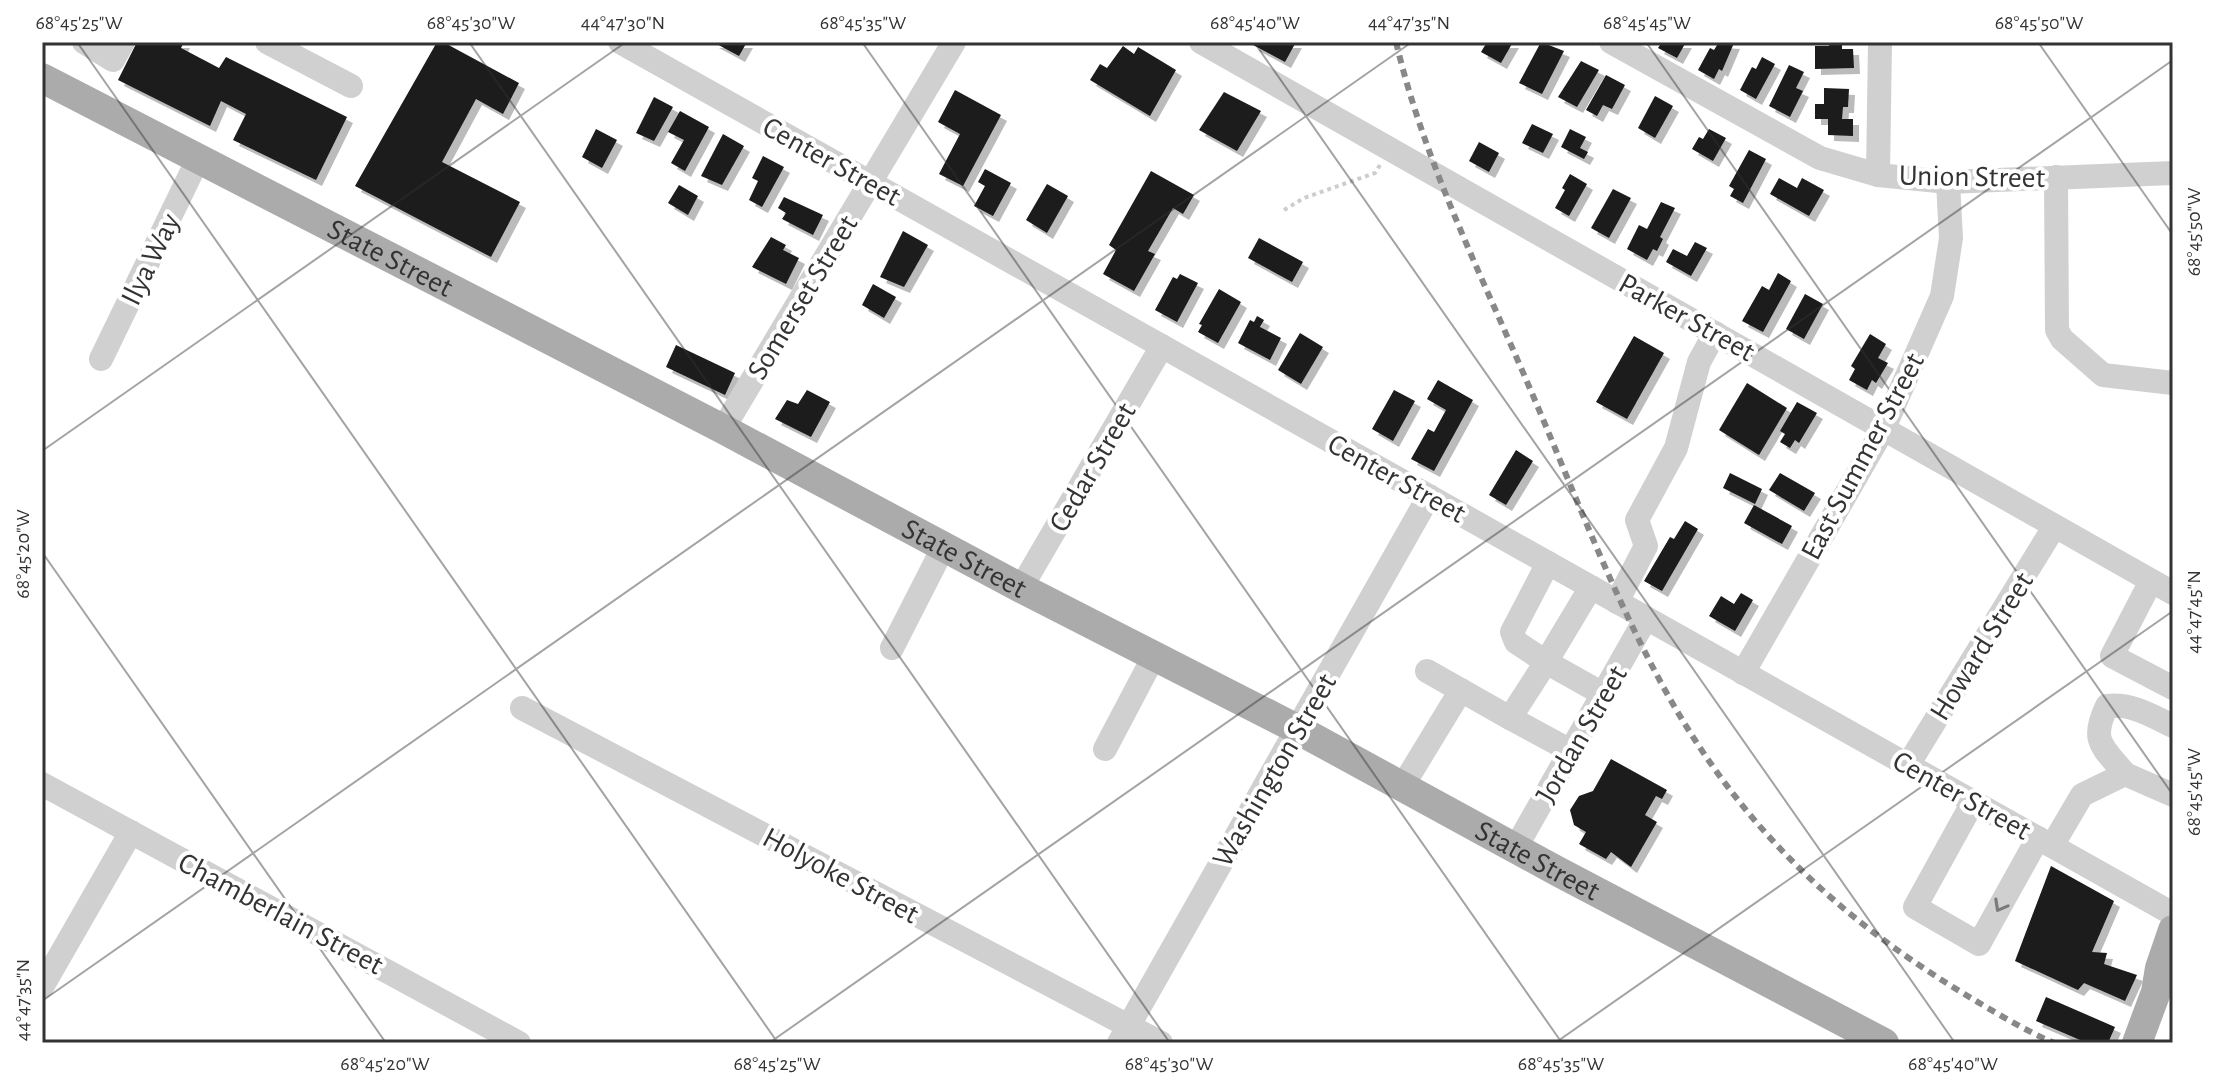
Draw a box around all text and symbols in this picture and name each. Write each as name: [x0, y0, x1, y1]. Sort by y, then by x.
text: 68°45'25"W: [35, 13, 123, 33]
text: 68°45'30"W: [427, 13, 515, 33]
text: 44°47'30"N: [581, 13, 665, 33]
text: 68°45'35"W: [820, 13, 906, 33]
text: 68°45'40"W: [1210, 13, 1300, 33]
text: 44°47'35"N: [1368, 13, 1450, 33]
text: 68°45'45"W: [1603, 13, 1691, 33]
text: 68°45'50"W: [1995, 13, 2083, 33]
street label: Center Street: [758, 112, 906, 212]
street label: Union Street: [1899, 161, 2046, 193]
text: 68°45'50"W: [2184, 188, 2204, 276]
street label: Ilya Way: [116, 209, 186, 310]
street label: Somerset Street: [742, 210, 864, 385]
street label: State Street: [323, 214, 458, 303]
street label: Parker Street: [1613, 268, 1760, 368]
street label: East Summer Street: [1796, 348, 1930, 565]
street label: Cedar Street: [1044, 398, 1142, 537]
street label: Center Street: [1323, 429, 1471, 529]
text: 68°45'20"W: [13, 509, 33, 599]
street label: State Street: [897, 513, 1032, 604]
street label: Howard Street: [1925, 567, 2039, 726]
text: 44°47'45"N: [2184, 570, 2204, 654]
street label: Jordan Street: [1531, 660, 1633, 808]
street label: Washington Street: [1207, 668, 1342, 872]
street label: Center Street: [1888, 746, 2036, 846]
text: 68°45'45"W: [2184, 748, 2204, 836]
street label: State Street: [1470, 815, 1605, 907]
street label: Holyoke Street: [758, 822, 924, 930]
street label: Chamberlain Street: [173, 847, 388, 981]
one-way arrow: [1994, 897, 2010, 912]
text: 44°47'35"N: [13, 959, 33, 1041]
text: 68°45'20"W: [340, 1054, 430, 1074]
text: 68°45'25"W: [733, 1054, 821, 1074]
text: 68°45'30"W: [1125, 1054, 1213, 1074]
text: 68°45'35"W: [1518, 1054, 1604, 1074]
text: 68°45'40"W: [1908, 1054, 1998, 1074]

